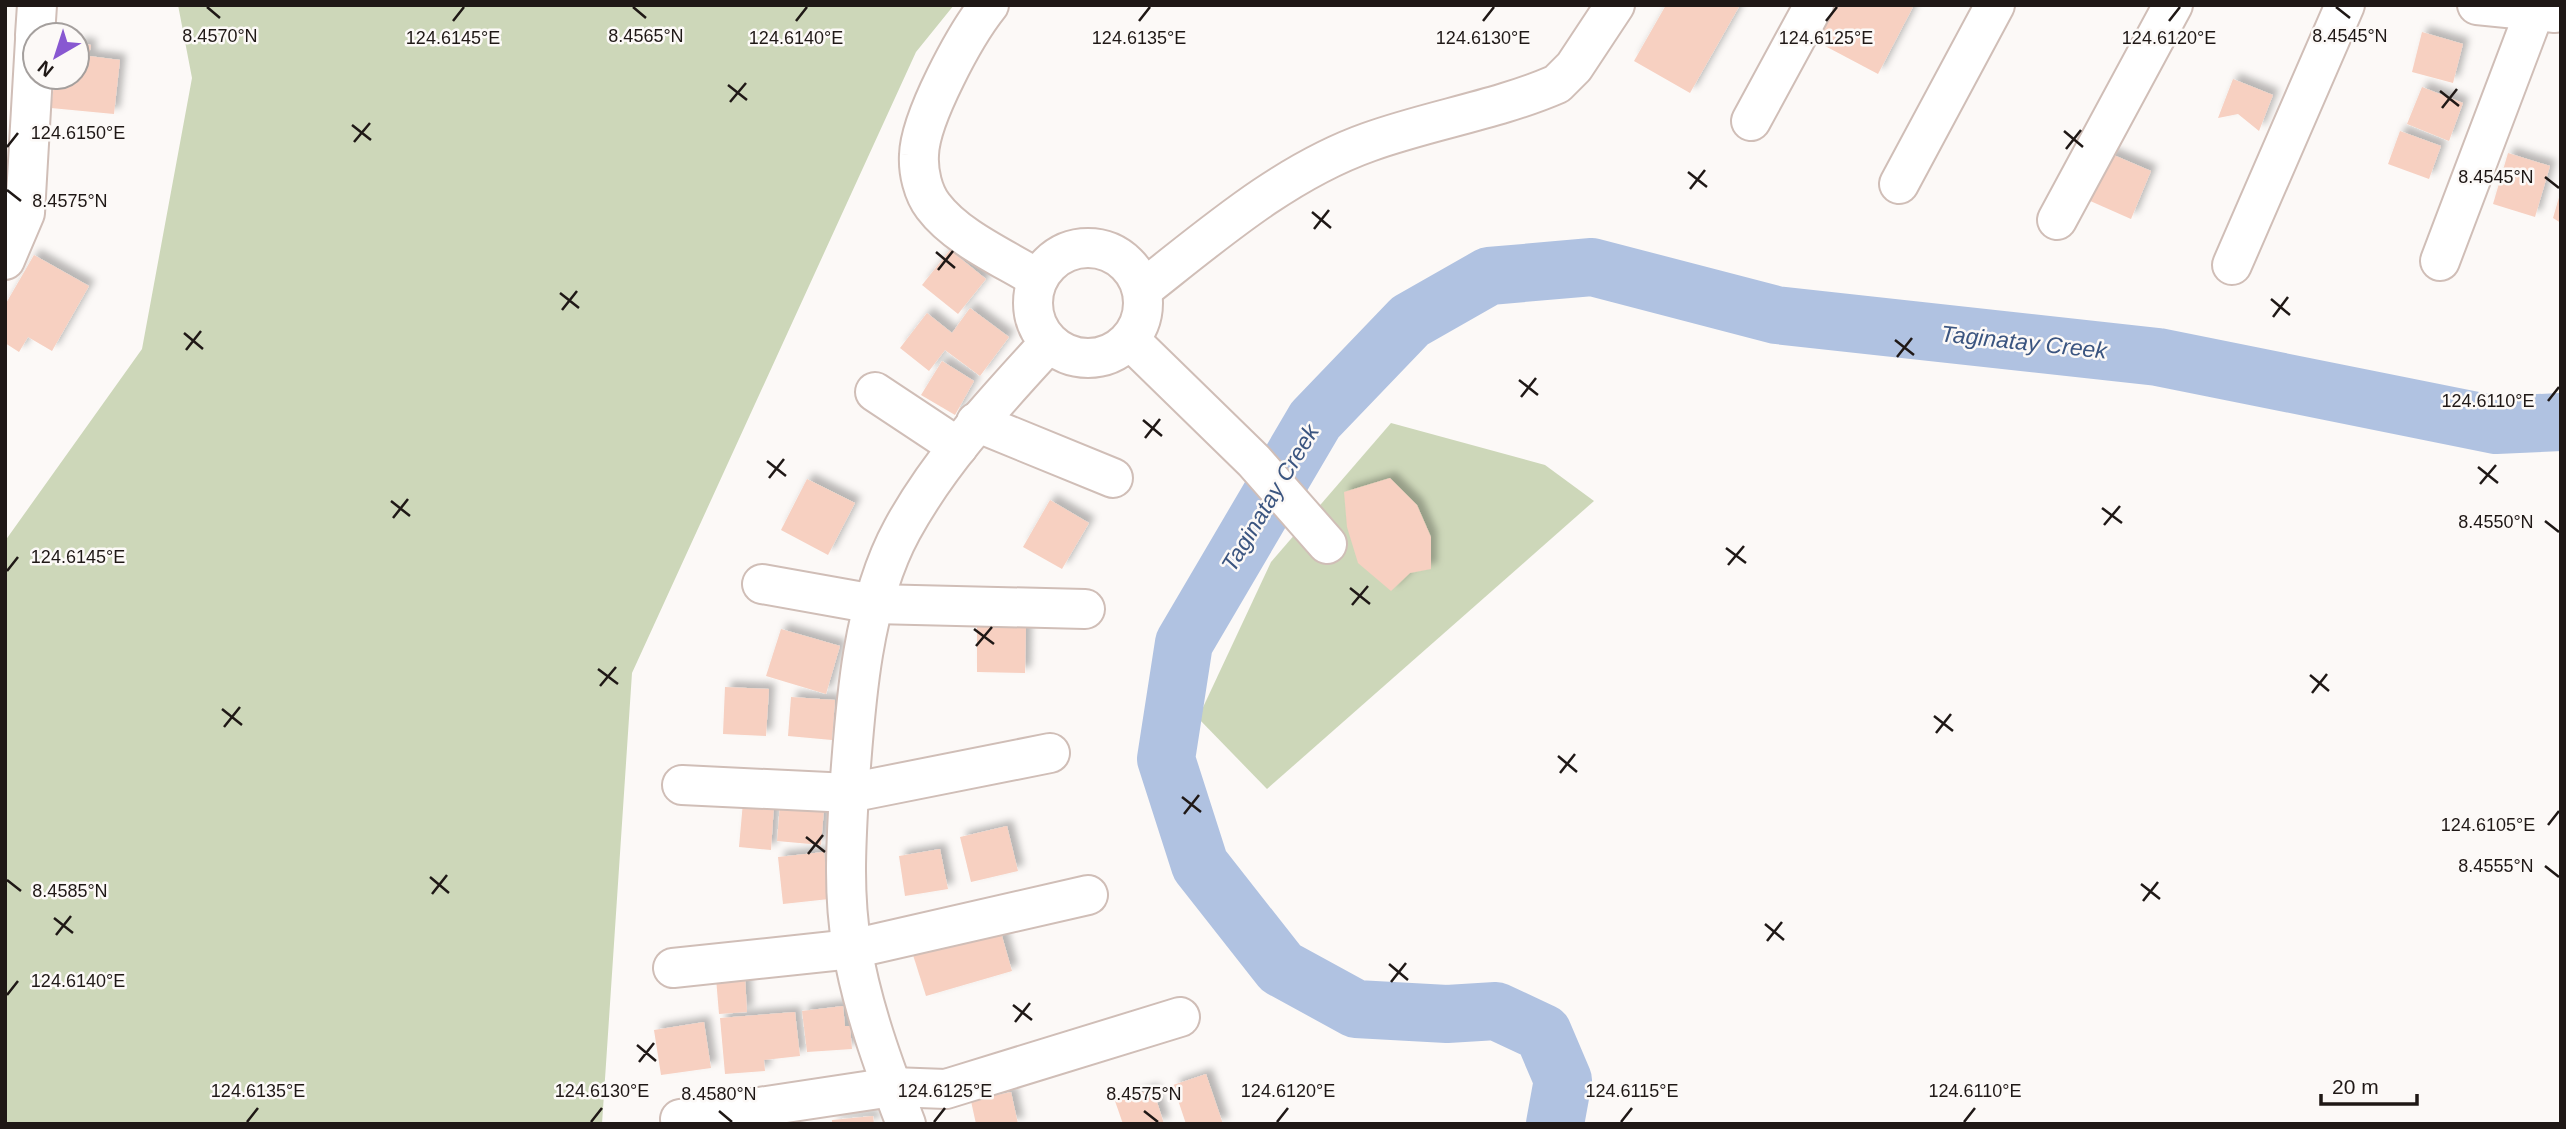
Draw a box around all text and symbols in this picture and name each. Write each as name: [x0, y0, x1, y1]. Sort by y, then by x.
north arrow: [21, 21, 91, 91]
text: 8.4570°N: [182, 26, 258, 46]
text: 8.4565°N: [608, 26, 684, 46]
text: 8.4545°N: [2312, 26, 2388, 46]
text: 124.6145°E: [406, 28, 500, 48]
text: 124.6140°E: [749, 28, 843, 48]
text: 124.6135°E: [1092, 28, 1186, 48]
text: 124.6130°E: [1436, 28, 1530, 48]
text: 124.6125°E: [1779, 28, 1873, 48]
text: 124.6120°E: [2122, 28, 2216, 48]
text: N: [34, 56, 58, 81]
text: 124.6150°E: [31, 123, 125, 143]
text: 8.4545°N: [2458, 167, 2534, 187]
text: 8.4575°N: [32, 191, 108, 211]
water label: Taginatay Creek: [1940, 320, 2110, 364]
text: 124.6110°E: [2442, 391, 2534, 411]
water label: Taginatay Creek: [1216, 419, 1325, 576]
text: 8.4550°N: [2458, 512, 2534, 532]
text: 124.6145°E: [31, 547, 125, 567]
text: 124.6105°E: [2441, 815, 2535, 835]
text: 8.4555°N: [2458, 856, 2534, 876]
text: 8.4585°N: [32, 881, 108, 901]
text: 124.6140°E: [31, 971, 125, 991]
scale bar: [2321, 1062, 2417, 1106]
text: 20 m: [2332, 1075, 2379, 1098]
text: 124.6135°E: [211, 1081, 305, 1101]
text: 124.6130°E: [555, 1081, 649, 1101]
text: 124.6125°E: [898, 1081, 992, 1101]
text: 124.6120°E: [1241, 1081, 1335, 1101]
text: 124.6115°E: [1586, 1081, 1678, 1101]
text: 124.6110°E: [1929, 1081, 2021, 1101]
text: 8.4580°N: [681, 1084, 757, 1104]
text: 8.4575°N: [1106, 1084, 1182, 1104]

